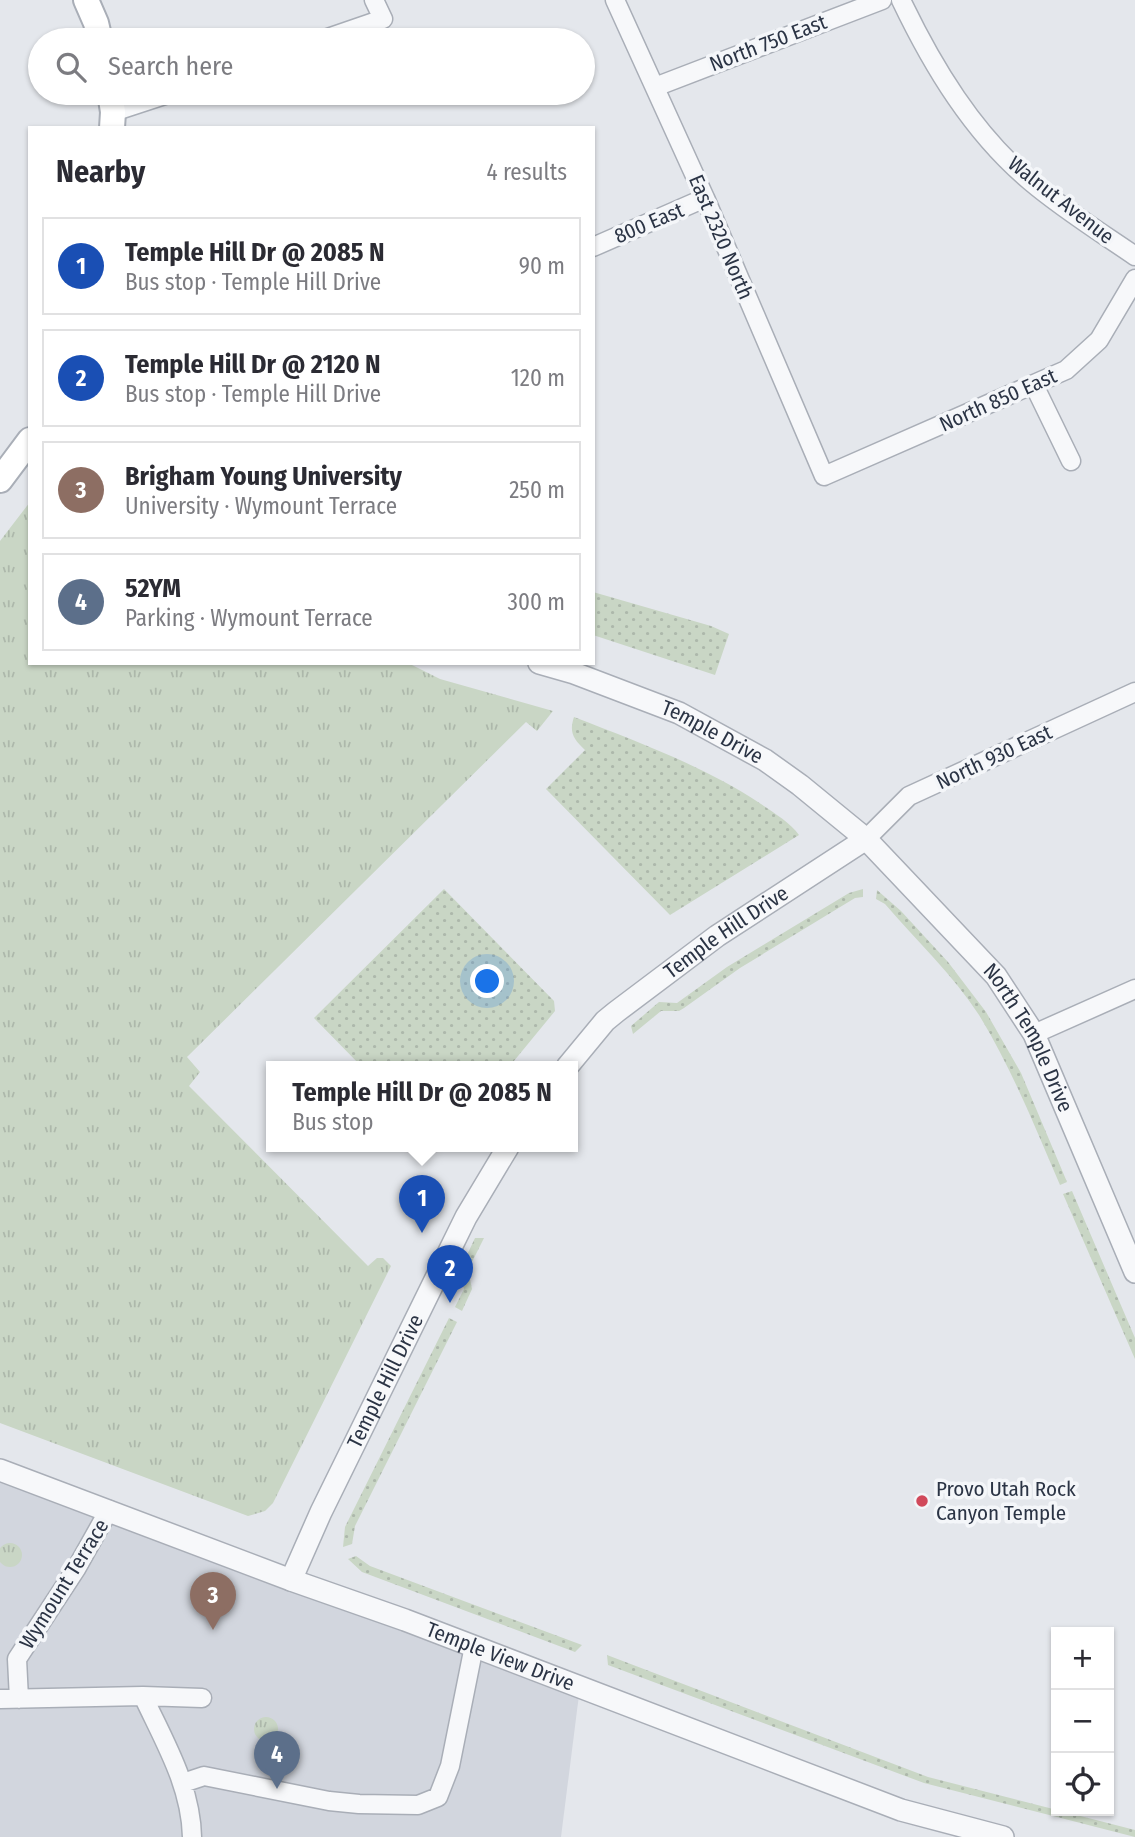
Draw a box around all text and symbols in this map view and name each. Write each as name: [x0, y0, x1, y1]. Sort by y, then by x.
street label: North 750 East: [706, 9, 830, 77]
search box: [28, 28, 595, 105]
icon: search: [52, 48, 90, 86]
text: Search here: [108, 51, 233, 82]
street label: Walnut Avenue: [1003, 150, 1119, 250]
text: Nearby: [56, 154, 145, 190]
text: 4 results: [486, 158, 567, 186]
street label: East 2320 North: [683, 171, 759, 303]
street label: 800 East: [610, 197, 688, 249]
text: Temple Hill Dr @ 2085 N: [125, 237, 385, 268]
text: 1: [76, 252, 86, 280]
text: 90 m: [519, 252, 565, 280]
text: Bus stop · Temple Hill Drive: [125, 268, 381, 296]
text: Temple Hill Dr @ 2120 N: [125, 349, 381, 380]
street label: North 850 East: [935, 363, 1061, 437]
text: 2: [76, 364, 86, 392]
text: 120 m: [511, 364, 565, 392]
text: Bus stop · Temple Hill Drive: [125, 380, 381, 408]
text: Brigham Young University: [125, 461, 402, 492]
text: 3: [76, 476, 86, 504]
text: 250 m: [509, 476, 565, 504]
text: University · Wymount Terrace: [125, 492, 397, 520]
text: 52YM: [125, 573, 181, 604]
text: 4: [75, 588, 87, 616]
text: 300 m: [508, 588, 565, 616]
text: Parking · Wymount Terrace: [125, 604, 373, 632]
street label: Temple Drive: [658, 695, 768, 769]
street label: North 930 East: [932, 719, 1056, 795]
street label: Temple Hill Drive: [659, 880, 793, 984]
street label: North Temple Drive: [978, 958, 1079, 1116]
your location: [470, 964, 504, 998]
popup: [266, 1061, 578, 1152]
text: Temple Hill Dr @ 2085 N: [292, 1077, 552, 1108]
text: Bus stop: [292, 1108, 373, 1136]
pin: 1: [399, 1175, 445, 1233]
pin: 2: [427, 1245, 473, 1303]
street label: Temple Hill Drive: [341, 1310, 429, 1452]
place label: Provo Utah Rock Canyon Temple: [936, 1476, 1076, 1526]
marker: Provo Utah Rock Canyon Temple: [914, 1493, 930, 1509]
street label: Wymount Terrace: [14, 1514, 114, 1654]
pin: 3: [190, 1572, 236, 1630]
street label: Temple View Drive: [423, 1616, 578, 1697]
map controls: [1051, 1627, 1114, 1816]
button: +: [1051, 1627, 1114, 1690]
button: −: [1051, 1690, 1114, 1753]
pin: 4: [254, 1731, 300, 1789]
button: locate: [1051, 1753, 1114, 1816]

